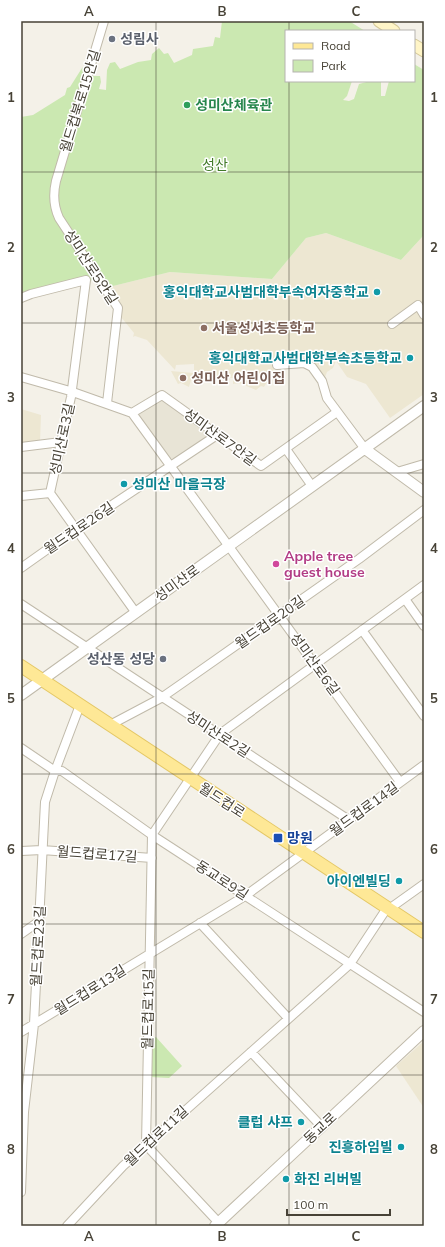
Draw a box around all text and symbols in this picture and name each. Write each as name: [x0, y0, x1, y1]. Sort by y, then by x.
text: A: [84, 3, 94, 19]
text: B: [218, 3, 227, 19]
text: C: [352, 3, 361, 19]
place label: 성림사: [120, 30, 159, 48]
legend: [285, 30, 415, 82]
marker: 성림사: [107, 34, 117, 44]
text: Road: [321, 38, 350, 53]
street label: 월드컵북로15안길: [56, 47, 104, 155]
text: Park: [321, 58, 347, 73]
text: 1: [7, 89, 15, 105]
text: 1: [430, 89, 438, 105]
place label: 성미산체육관: [195, 96, 272, 114]
marker: 성미산체육관: [182, 100, 192, 110]
park label: 성산: [202, 156, 228, 174]
street label: 성미산로5안길: [60, 226, 122, 308]
text: 2: [7, 239, 15, 255]
text: 2: [430, 239, 438, 255]
place label: 홍익대학교사범대학부속여자중학교: [163, 283, 369, 301]
marker: 홍익대학교사범대학부속여자중학교: [372, 287, 382, 297]
place label: 서울성서초등학교: [212, 319, 315, 337]
marker: 서울성서초등학교: [199, 323, 209, 333]
place label: 홍익대학교사범대학부속초등학교: [209, 349, 402, 367]
marker: 홍익대학교사범대학부속초등학교: [405, 353, 415, 363]
place label: 성미산 어린이집: [191, 369, 285, 387]
marker: 성미산 어린이집: [178, 373, 188, 383]
text: 3: [7, 389, 15, 405]
text: 3: [430, 389, 438, 405]
street label: 성미산로3길: [46, 402, 78, 476]
street label: 성미산로7안길: [180, 405, 260, 469]
place label: 성미산 마을극장: [132, 475, 226, 493]
marker: 성미산 마을극장: [119, 479, 129, 489]
street label: 월드컵로26길: [40, 498, 118, 558]
text: 4: [7, 540, 15, 556]
text: 4: [430, 540, 438, 556]
place label: Apple tree guest house: [284, 547, 365, 581]
marker: Apple tree guest house: [271, 559, 281, 569]
street label: 성미산로: [151, 561, 203, 605]
street label: 월드컵로20길: [232, 591, 308, 653]
street label: 성미산로6길: [286, 629, 344, 699]
place label: 성산동 성당: [87, 650, 155, 668]
marker: 성산동 성당: [158, 654, 168, 664]
text: 5: [7, 690, 15, 706]
text: 5: [430, 690, 438, 706]
street label: 성미산로2길: [183, 707, 253, 761]
street label: 월드컵로: [195, 778, 249, 822]
street label: 월드컵로14길: [326, 778, 402, 840]
place label: 망원: [287, 829, 313, 847]
marker: 망원: [272, 832, 284, 844]
text: 6: [7, 841, 15, 857]
text: 6: [430, 841, 438, 857]
street label: 월드컵로17길: [56, 842, 138, 866]
street label: 동교로9길: [192, 856, 252, 904]
place label: 아이엔빌딩: [327, 872, 391, 890]
marker: 아이엔빌딩: [394, 876, 404, 886]
street label: 월드컵로23길: [27, 905, 49, 987]
street label: 월드컵로13길: [51, 961, 129, 1019]
street label: 월드컵로15길: [138, 968, 158, 1050]
text: 7: [7, 991, 15, 1007]
text: 7: [430, 991, 438, 1007]
street label: 월드컵로11길: [120, 1102, 192, 1170]
street label: 동교로: [300, 1108, 340, 1148]
place label: 클럽 샤프: [238, 1113, 293, 1131]
marker: 클럽 샤프: [296, 1117, 306, 1127]
place label: 진흥하임빌: [329, 1138, 393, 1156]
text: 8: [7, 1141, 15, 1157]
text: 8: [430, 1141, 438, 1157]
marker: 진흥하임빌: [396, 1142, 406, 1152]
place label: 화진 리버빌: [294, 1170, 362, 1188]
marker: 화진 리버빌: [281, 1174, 291, 1184]
scale bar: [287, 1191, 390, 1217]
text: 100 m: [293, 1197, 328, 1212]
text: A: [84, 1228, 94, 1244]
text: B: [218, 1228, 227, 1244]
text: C: [352, 1228, 361, 1244]

